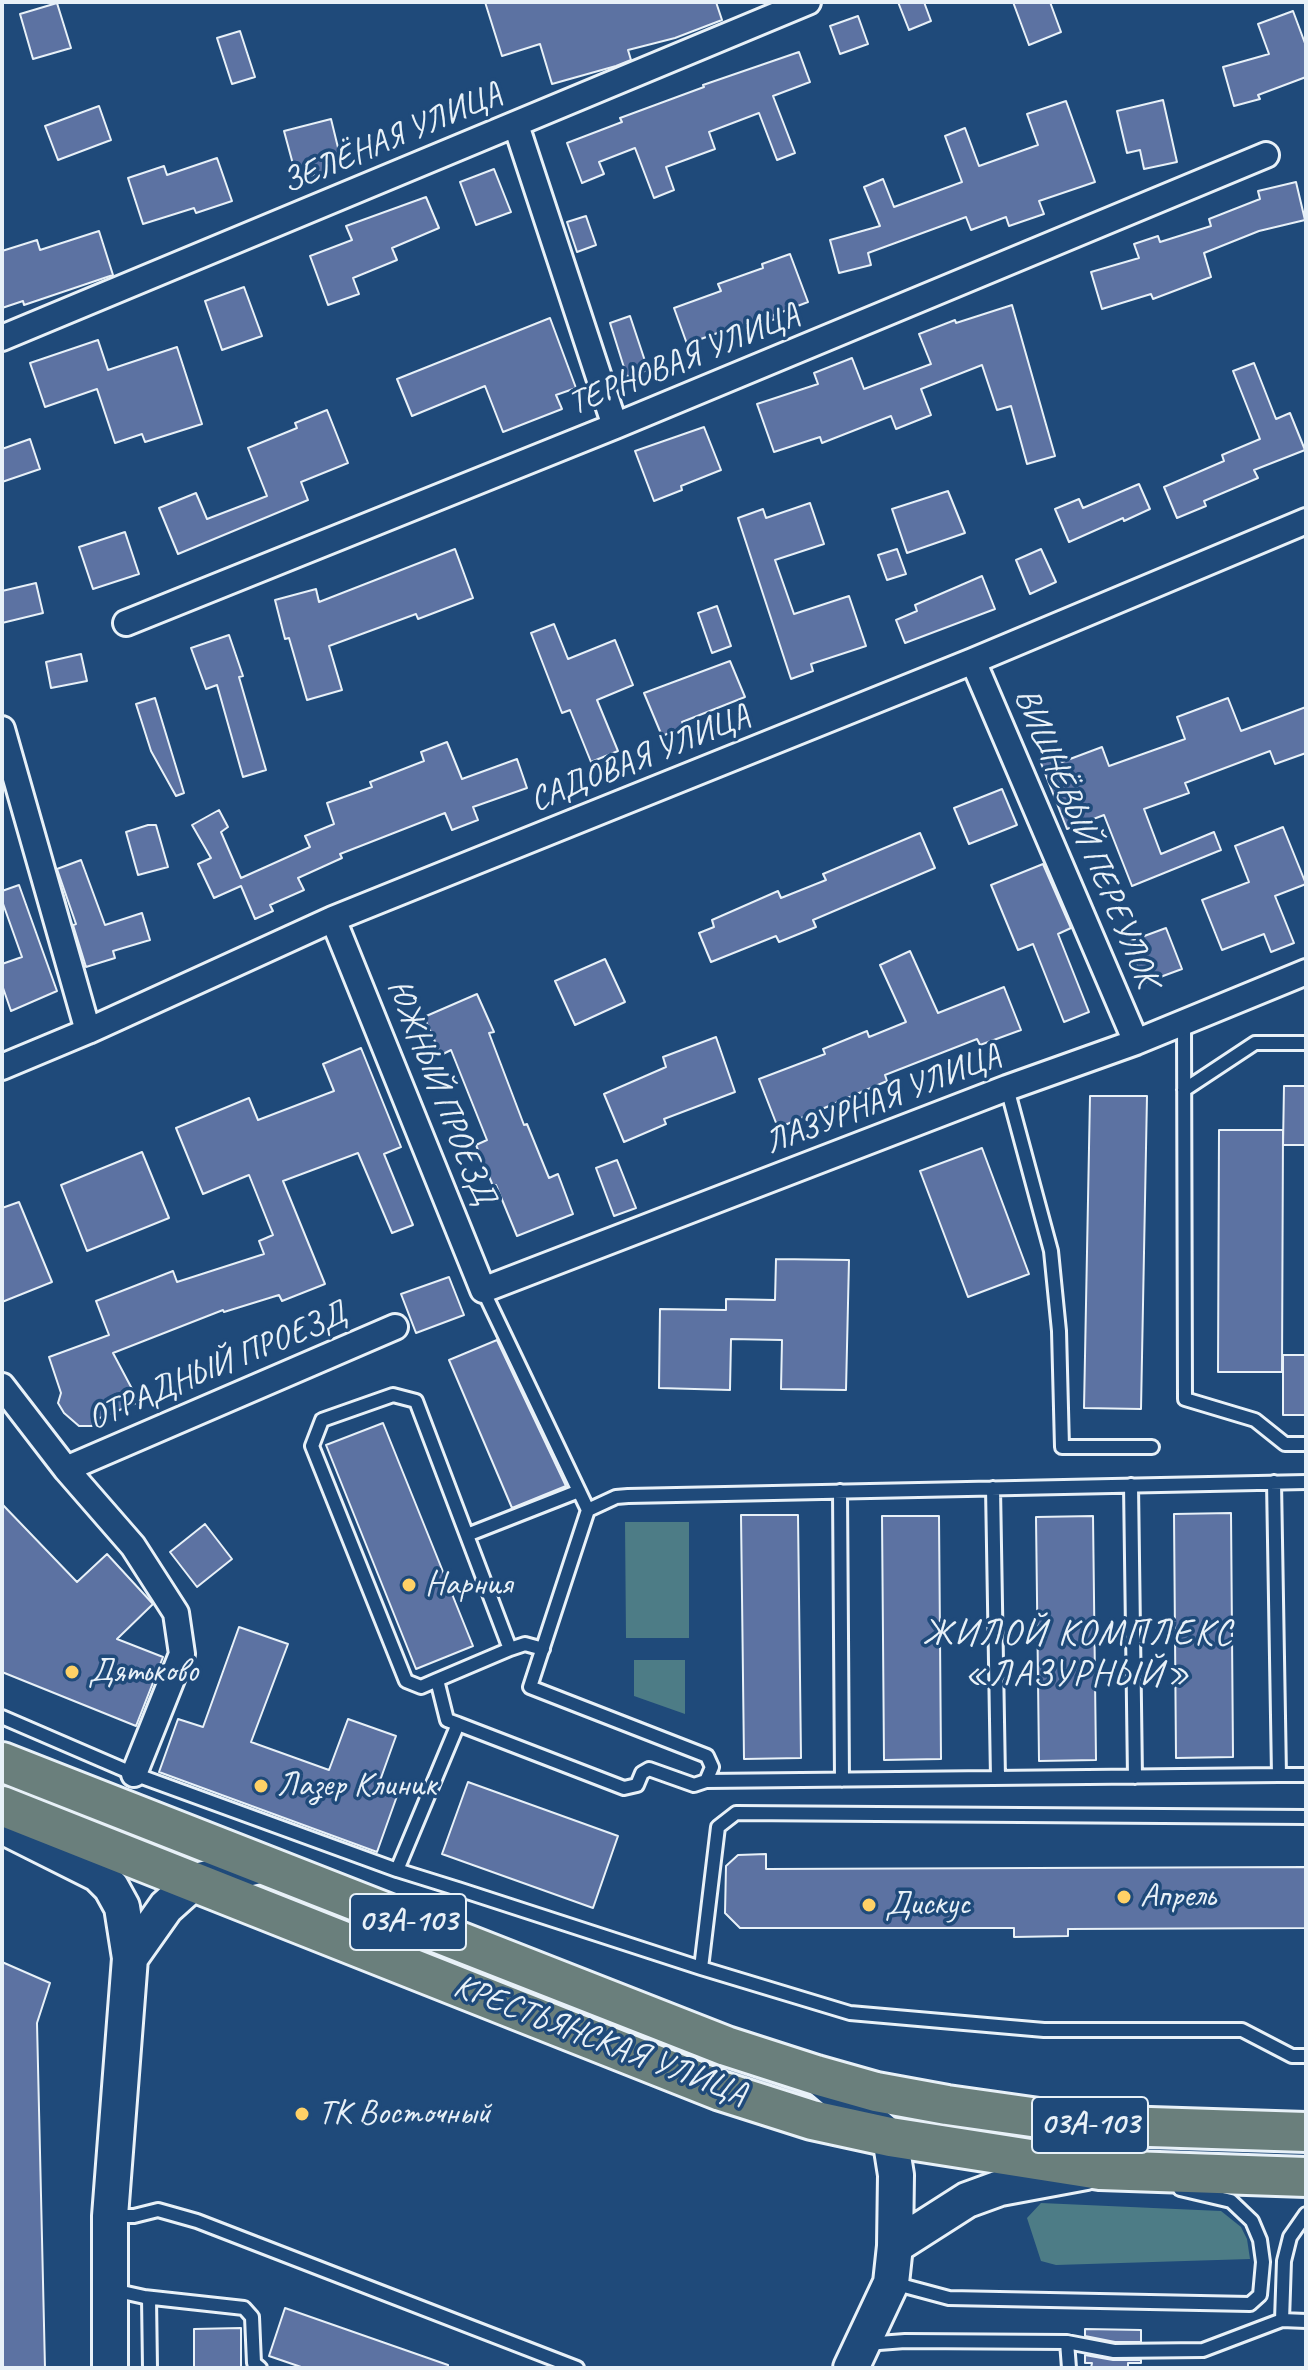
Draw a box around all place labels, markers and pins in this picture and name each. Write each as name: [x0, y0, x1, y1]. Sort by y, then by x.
place label: Нарния: [425, 1565, 512, 1605]
marker: Нарния: [400, 1576, 418, 1594]
place label: Дятьково: [88, 1652, 198, 1692]
marker: Дятьково: [63, 1663, 81, 1681]
place label: Лазер Клиник: [277, 1766, 437, 1806]
marker: Лазер Клиник: [252, 1777, 270, 1795]
place label: Апрель: [1140, 1877, 1216, 1917]
place label: Дискус: [885, 1885, 970, 1925]
marker: Апрель: [1115, 1888, 1133, 1906]
marker: Дискус: [860, 1896, 878, 1914]
place label: ТК Восточный: [318, 2094, 491, 2134]
marker: ТК Восточный: [293, 2105, 311, 2123]

